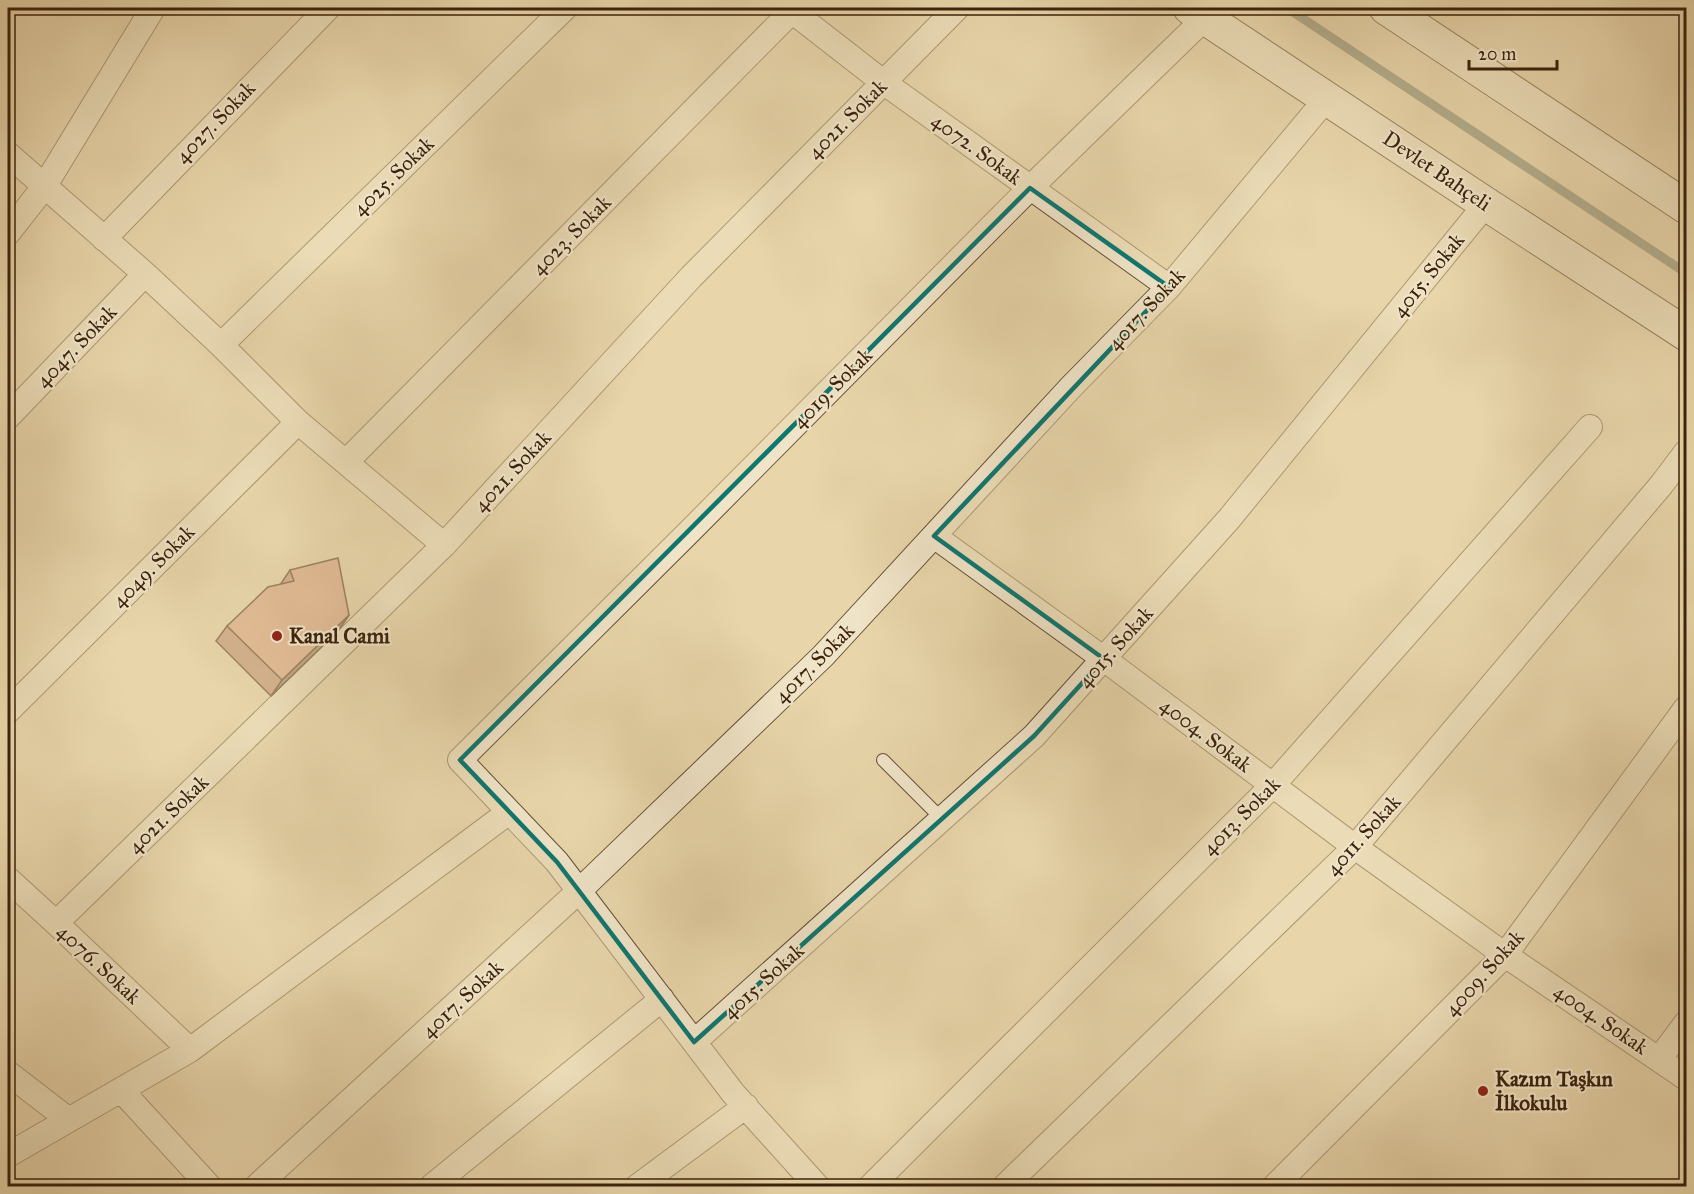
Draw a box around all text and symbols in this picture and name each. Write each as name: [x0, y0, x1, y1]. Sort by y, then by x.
scale bar: [1469, 33, 1558, 71]
text: 20 m: [1478, 43, 1516, 65]
street label: 4021. Sokak: [802, 73, 893, 164]
street label: 4027. Sokak: [169, 75, 261, 169]
street label: 4072. Sokak: [927, 107, 1028, 191]
street label: Devlet Bahçeli: [1378, 125, 1496, 217]
street label: 4025. Sokak: [347, 131, 439, 221]
street label: 4023. Sokak: [526, 189, 617, 280]
street label: 4015. Sokak: [1386, 227, 1470, 322]
street label: 4017. Sokak: [1101, 262, 1191, 356]
street label: 4047. Sokak: [30, 299, 122, 393]
street label: 4019. Sokak: [786, 342, 878, 434]
street label: 4021. Sokak: [468, 424, 557, 517]
street label: 4049. Sokak: [106, 519, 200, 613]
street label: 4015. Sokak: [1072, 601, 1159, 693]
street label: 4017. Sokak: [768, 617, 860, 709]
place label: Kanal Cami: [289, 623, 390, 649]
marker: Kanal Cami: [270, 629, 284, 643]
street label: 4004. Sokak: [1155, 692, 1257, 778]
street label: 4021. Sokak: [122, 769, 214, 859]
street label: 4013. Sokak: [1196, 771, 1286, 861]
street label: 4011. Sokak: [1320, 789, 1406, 881]
street label: 4076. Sokak: [51, 918, 147, 1010]
street label: 4009. Sokak: [1438, 924, 1530, 1022]
street label: 4015. Sokak: [717, 937, 809, 1024]
street label: 4017. Sokak: [415, 954, 509, 1044]
street label: 4004. Sokak: [1549, 978, 1653, 1060]
place label: Kazım Taşkın İlkokulu: [1495, 1066, 1614, 1116]
marker: Kazım Taşkın İlkokulu: [1476, 1084, 1490, 1098]

